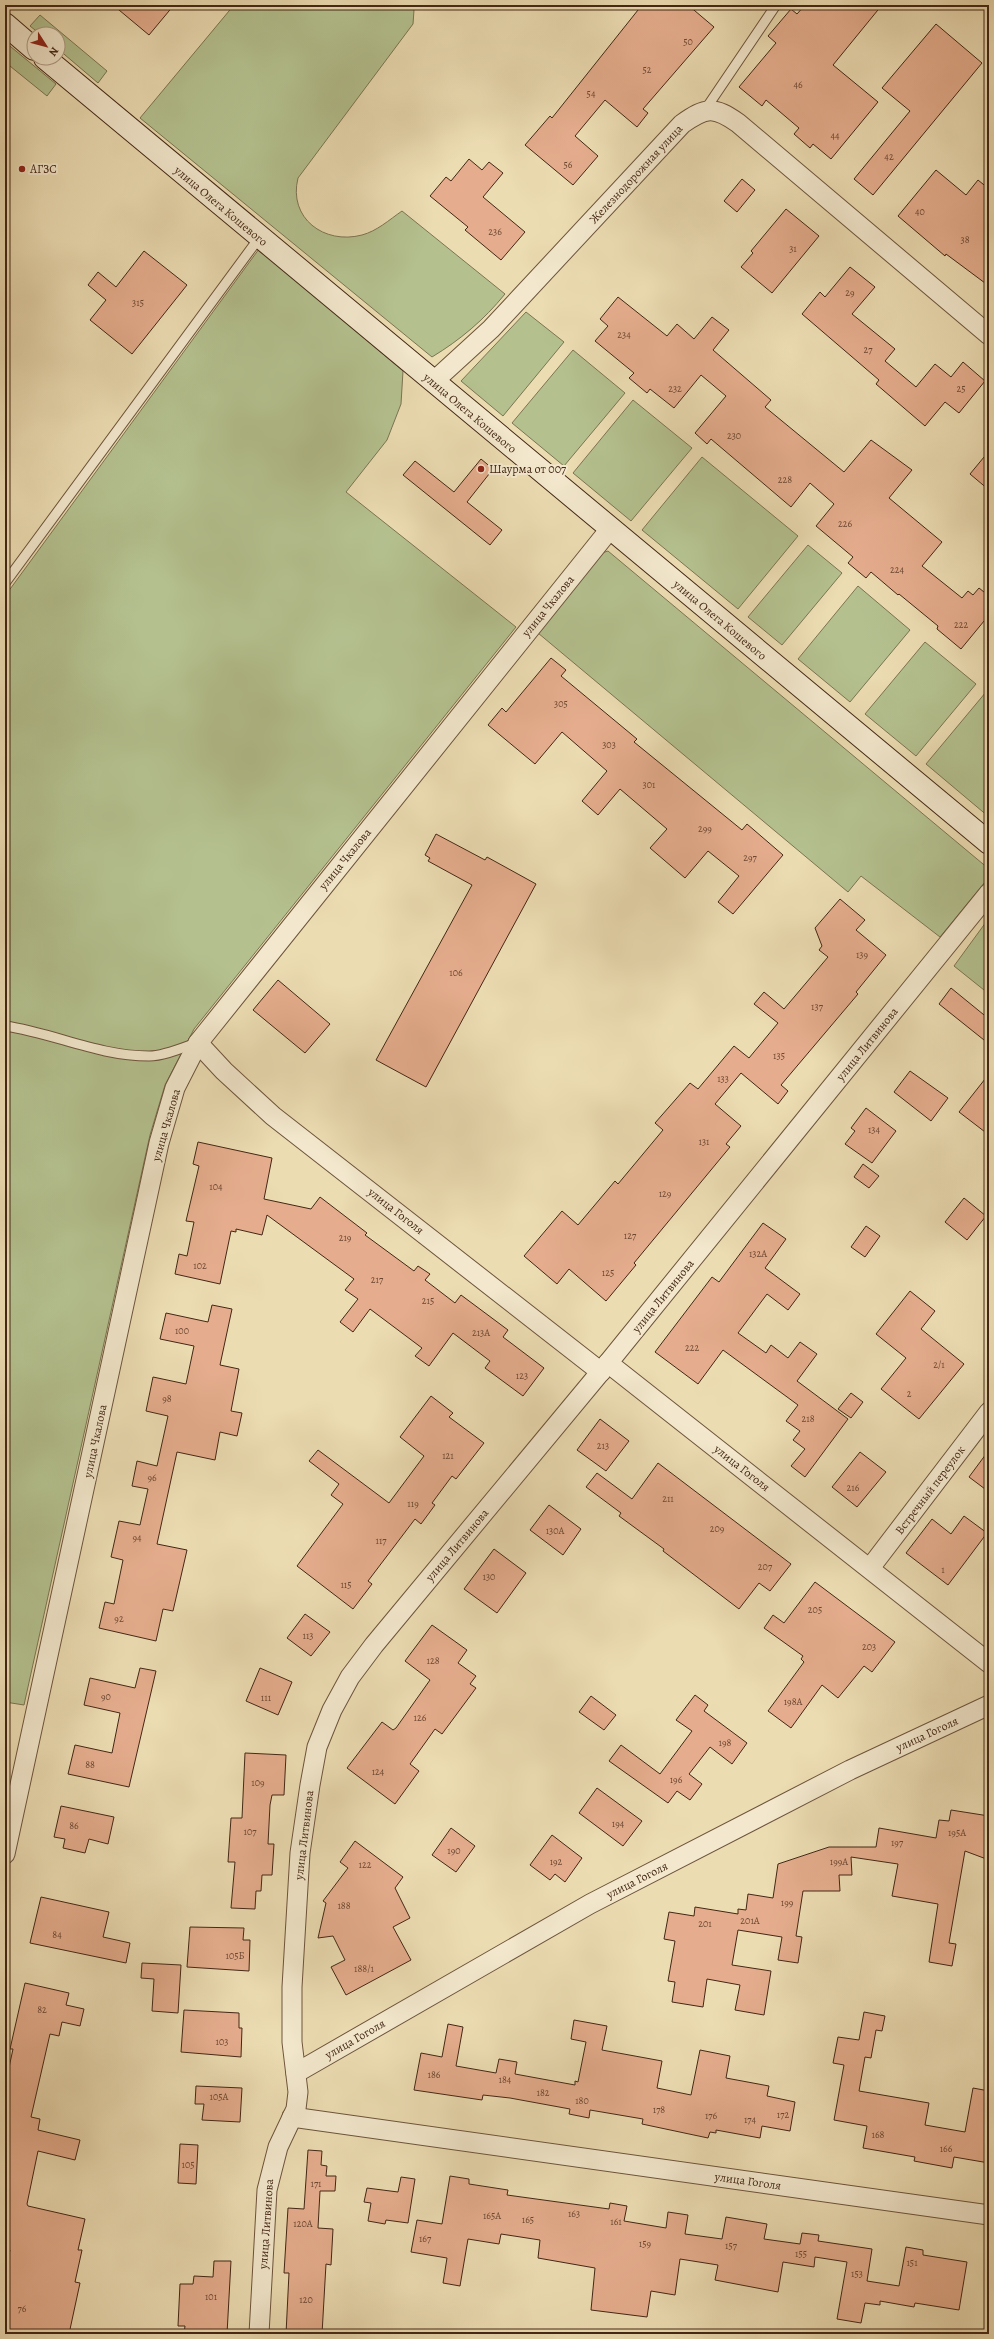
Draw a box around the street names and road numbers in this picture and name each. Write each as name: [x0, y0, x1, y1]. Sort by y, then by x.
street label: Железнодорожная улица: [586, 121, 687, 227]
street label: улица Олега Кошевого: [170, 162, 271, 250]
street label: улица Олега Кошевого: [419, 369, 520, 457]
street label: улица Чкалова: [518, 572, 578, 641]
street label: улица Олега Кошевого: [669, 576, 770, 664]
street label: улица Чкалова: [315, 825, 375, 894]
street label: улица Литвинова: [832, 1004, 902, 1085]
street label: улица Чкалова: [148, 1086, 184, 1164]
street label: улица Гоголя: [364, 1183, 427, 1238]
street label: улица Литвинова: [628, 1256, 698, 1337]
street label: улица Чкалова: [79, 1402, 111, 1480]
street label: улица Гоголя: [710, 1440, 773, 1495]
street label: Встречный переулок: [891, 1442, 969, 1538]
street label: улица Литвинова: [421, 1505, 492, 1585]
street label: улица Гоголя: [892, 1713, 961, 1756]
street label: улица Литвинова: [290, 1789, 317, 1882]
street label: улица Гоголя: [603, 1858, 671, 1903]
street label: улица Гоголя: [321, 2015, 388, 2063]
street label: улица Гоголя: [713, 2168, 782, 2194]
street label: улица Литвинова: [255, 2178, 277, 2270]

